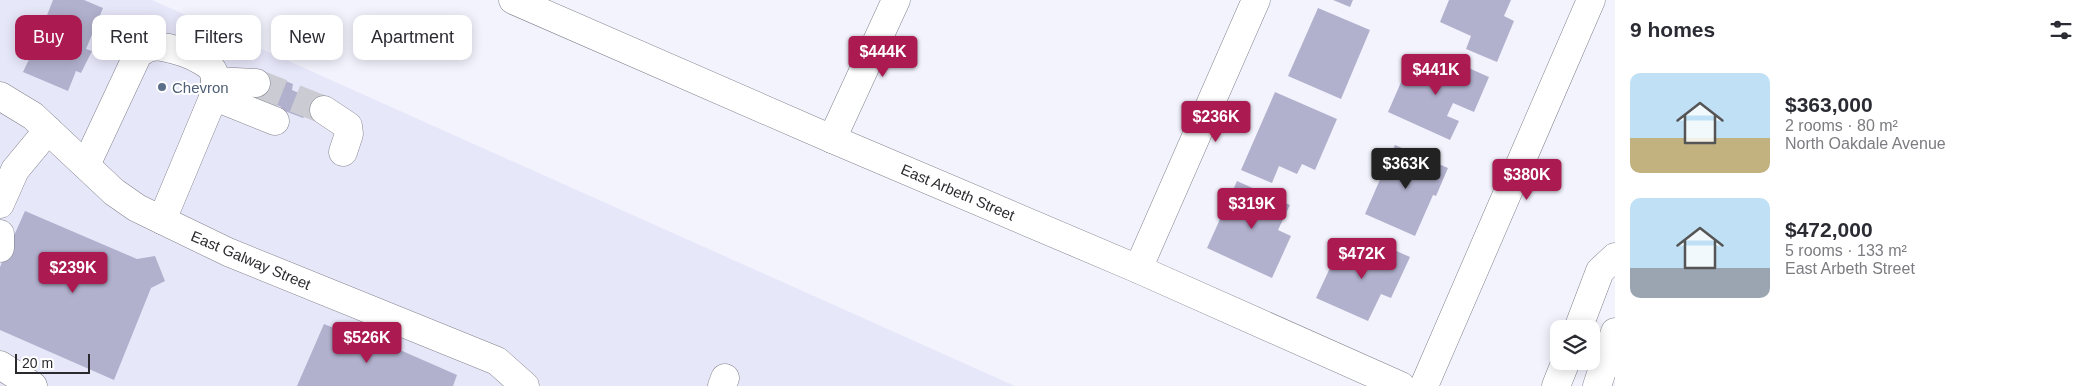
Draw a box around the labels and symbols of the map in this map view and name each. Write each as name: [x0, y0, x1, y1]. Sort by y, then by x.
pin: $444K: [848, 36, 918, 78]
pin: $441K: [1401, 54, 1471, 96]
place label: Chevron: [172, 79, 229, 96]
marker: Chevron: [156, 81, 168, 93]
pin: $236K: [1181, 100, 1251, 143]
pin: $363K: [1371, 148, 1441, 190]
pin: $380K: [1492, 158, 1562, 201]
street label: East Arbeth Street: [899, 160, 1018, 224]
pin: $319K: [1217, 188, 1287, 230]
street label: East Galway Street: [189, 227, 314, 293]
pin: $472K: [1327, 238, 1397, 280]
pin: $239K: [38, 252, 108, 294]
pin: $526K: [332, 322, 402, 364]
scale bar: [15, 351, 90, 374]

